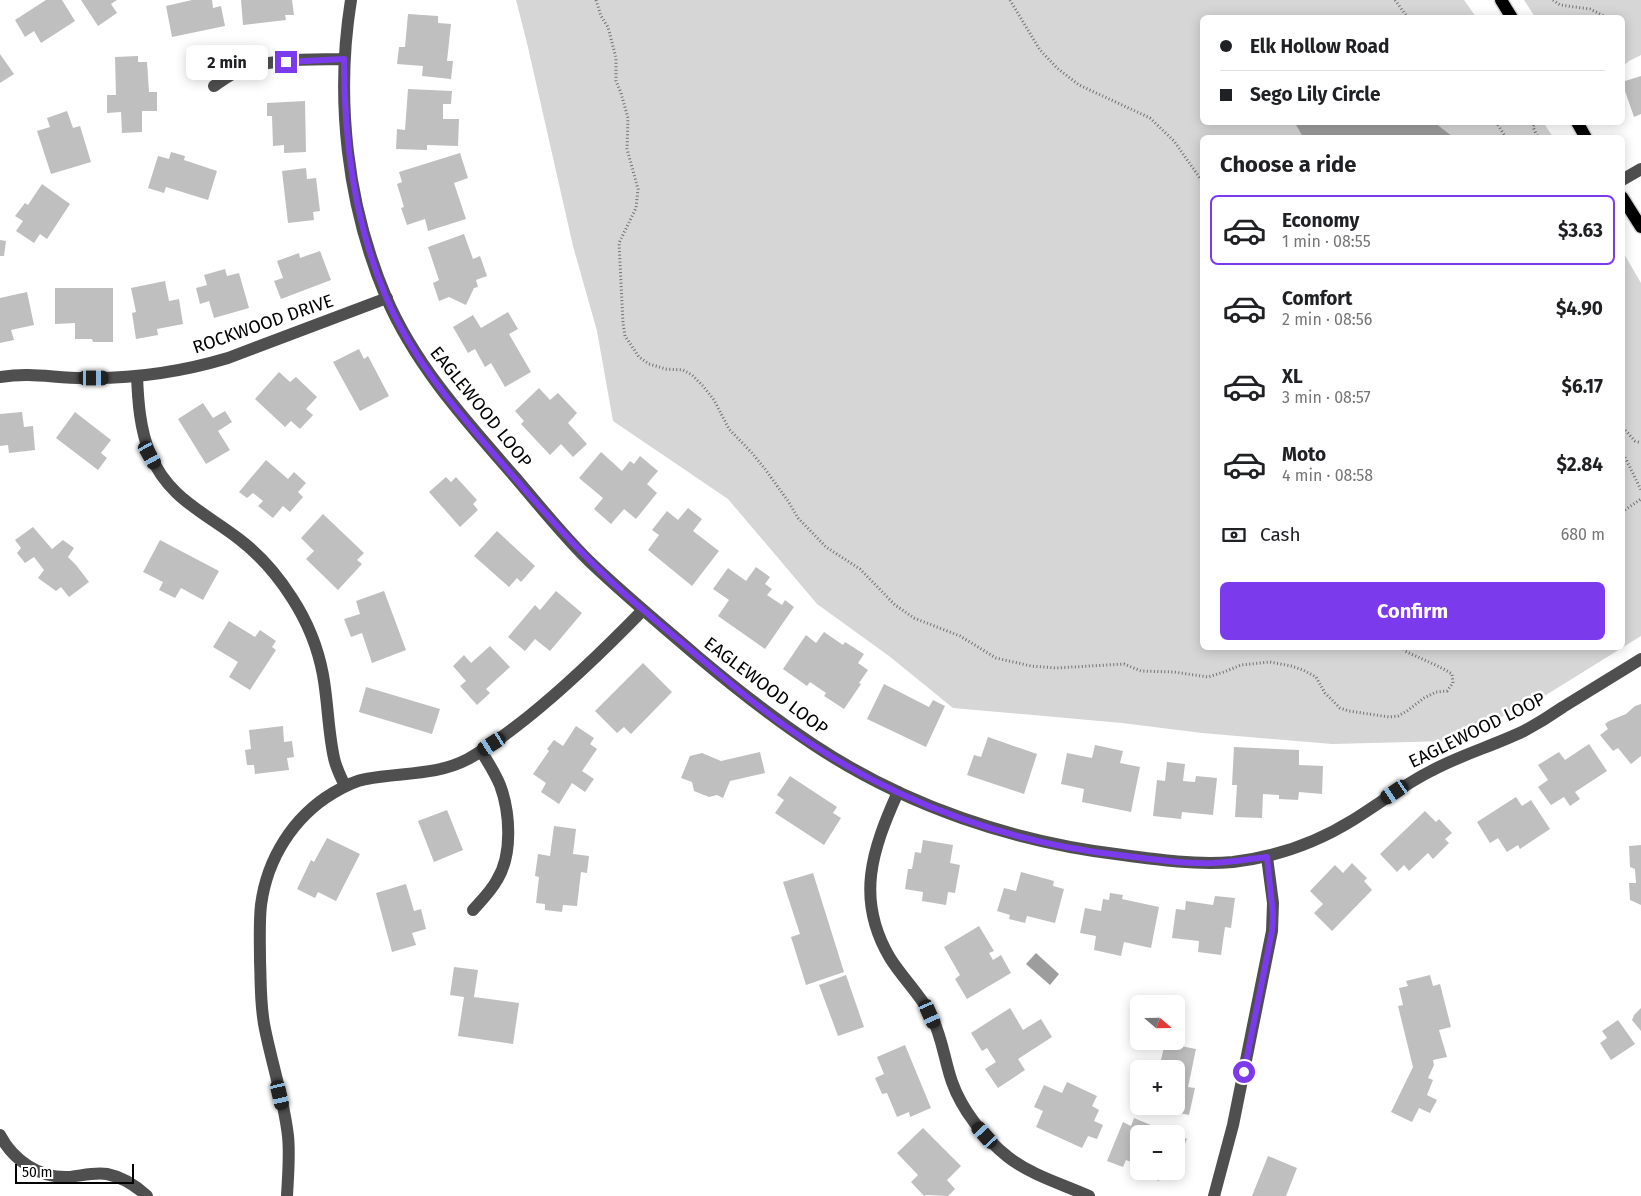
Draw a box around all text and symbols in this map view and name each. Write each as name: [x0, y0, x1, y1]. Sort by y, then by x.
text: Elk Hollow Road: [1250, 35, 1389, 58]
callout: 2 min: [186, 44, 268, 80]
route end: [275, 51, 297, 73]
text: 2 min: [207, 53, 247, 72]
text: Sego Lily Circle: [1250, 83, 1380, 106]
text: Choose a ride: [1220, 151, 1356, 178]
icon: car: [1222, 208, 1267, 253]
text: Economy: [1282, 209, 1359, 232]
text: $3.63: [1558, 219, 1603, 242]
text: 1 min · 08:55: [1282, 232, 1371, 251]
icon: car: [1222, 286, 1267, 331]
text: Comfort: [1282, 287, 1352, 310]
street label: ROCKWOOD DRIVE: [190, 290, 336, 358]
text: $4.90: [1556, 297, 1603, 320]
text: 2 min · 08:56: [1282, 310, 1372, 329]
street label: EAGLEWOOD LOOP: [425, 342, 537, 472]
icon: car: [1222, 364, 1267, 409]
text: XL: [1282, 365, 1303, 388]
car: [79, 371, 109, 386]
text: $6.17: [1561, 375, 1603, 398]
text: 3 min · 08:57: [1282, 388, 1371, 407]
car: [136, 438, 163, 472]
icon: car: [1222, 442, 1267, 487]
text: Moto: [1282, 443, 1326, 466]
text: $2.84: [1557, 453, 1603, 476]
text: 4 min · 08:58: [1282, 466, 1373, 485]
icon: cash: [1220, 521, 1248, 549]
text: Cash: [1260, 523, 1301, 546]
text: 680 m: [1561, 525, 1605, 544]
button: Confirm: [1220, 582, 1605, 640]
street label: EAGLEWOOD LOOP: [700, 632, 832, 740]
street label: EAGLEWOOD LOOP: [1405, 687, 1549, 773]
car: [475, 730, 508, 758]
car: [1378, 777, 1411, 807]
north arrow: [1130, 995, 1185, 1050]
map controls: [1130, 995, 1185, 1180]
car: [917, 997, 942, 1031]
button: +: [1130, 1060, 1185, 1115]
route start: [1233, 1061, 1255, 1083]
car: [269, 1079, 290, 1111]
car: [969, 1119, 1000, 1151]
button: −: [1130, 1125, 1185, 1180]
scale bar: [15, 1161, 134, 1184]
text: 50 m: [22, 1164, 53, 1181]

